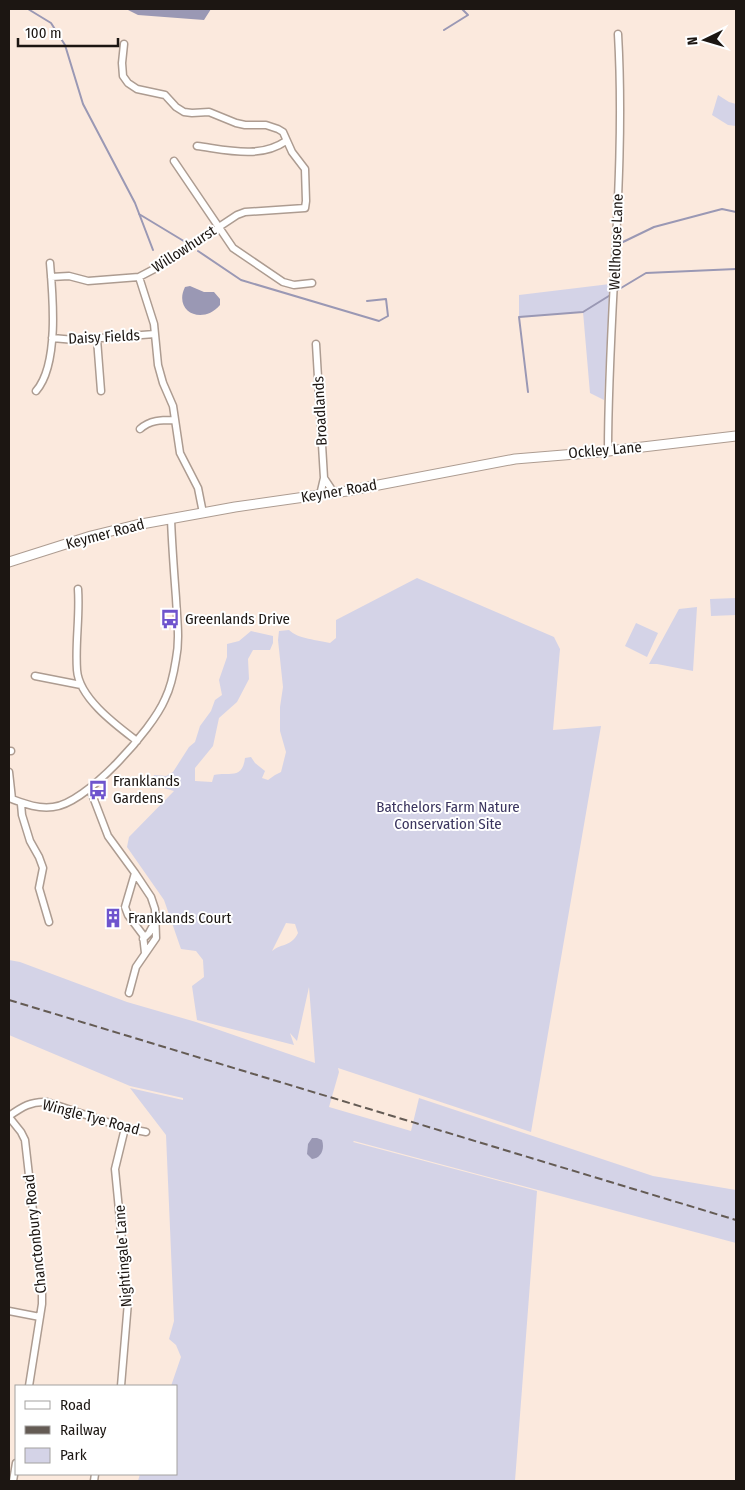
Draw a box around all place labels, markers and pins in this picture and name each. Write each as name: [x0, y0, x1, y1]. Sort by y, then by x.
bus stop icon: Greenlands Drive: [159, 608, 181, 630]
place label: Greenlands Drive: [185, 610, 290, 628]
place label: Franklands Gardens: [113, 772, 180, 807]
bus stop icon: Franklands Gardens: [87, 779, 109, 801]
building icon: Franklands Court: [102, 907, 124, 929]
place label: Franklands Court: [128, 909, 231, 927]

